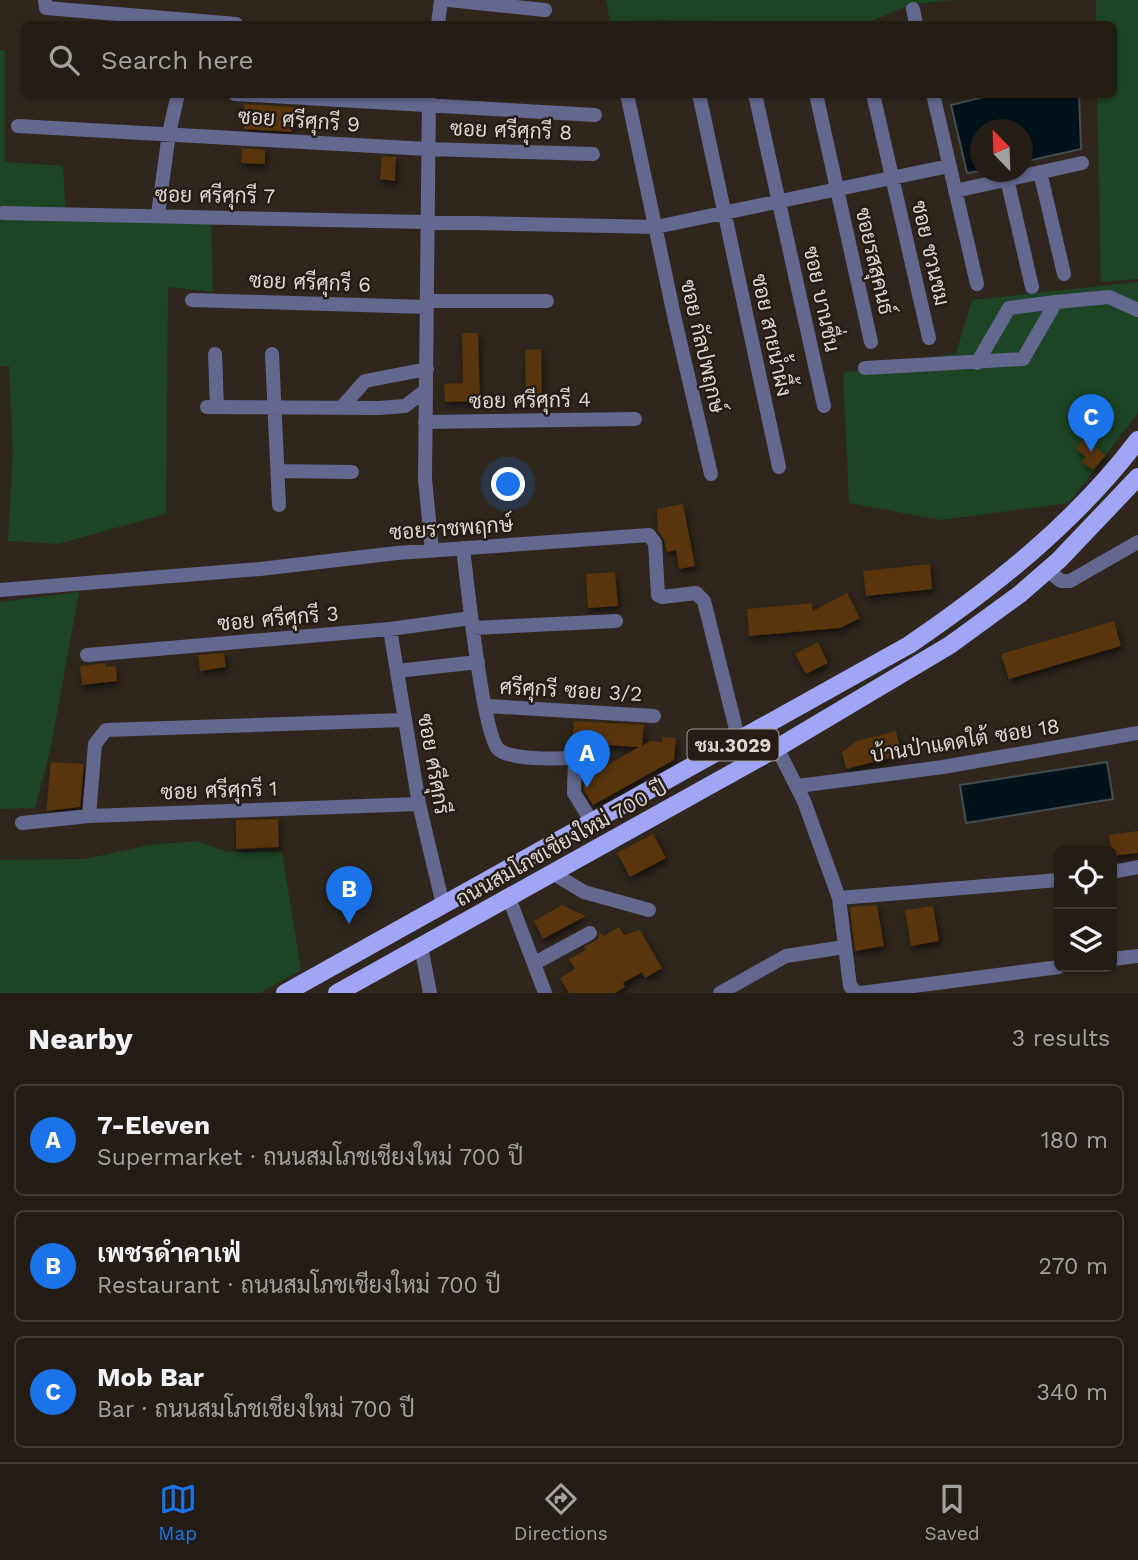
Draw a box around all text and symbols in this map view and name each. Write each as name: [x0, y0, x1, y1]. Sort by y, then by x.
search box: [21, 21, 1117, 98]
icon: search: [45, 41, 83, 79]
text: Search here: [101, 45, 253, 75]
street label: ซอย ศรีศุกรี 9: [237, 103, 361, 139]
street label: ซอย ศรีศุกรี 8: [449, 115, 573, 147]
north arrow: [970, 119, 1033, 182]
street label: ซอย ศรีศุกรี 7: [155, 181, 276, 211]
street label: ซอย ชวนชม: [907, 198, 955, 308]
street label: ซอยรสสุคนธ์: [849, 205, 900, 317]
street label: ซอย บานชื่น: [799, 242, 852, 354]
street label: ซอย ศรีศุกรี 6: [248, 267, 371, 299]
street label: ซอย สายน้ำผึ้ง: [747, 270, 804, 399]
street label: ซอย กัลปพฤกษ์: [676, 277, 732, 416]
street label: ซอย ศรีศุกรี 4: [469, 386, 591, 416]
pin: C: [1068, 394, 1114, 452]
your location: [491, 467, 525, 501]
street label: ซอยราชพฤกษ์: [388, 510, 514, 545]
street label: ซอย ศรีศุกรี 3: [216, 600, 340, 638]
street label: ศรีศุกรี ซอย 3/2: [499, 674, 643, 708]
street label: ซอย ศรีศุกรี: [411, 712, 455, 817]
street label: บ้านป่าแดดใต้ ซอย 18: [869, 713, 1061, 767]
pin: A: [564, 730, 610, 788]
road number: ชม.3029: [688, 730, 778, 760]
street label: ถนนสมโภชเชียงใหม่ 700 ปี: [451, 774, 671, 911]
street label: ซอย ศรีศุกรี 1: [160, 775, 278, 807]
map controls: [1054, 846, 1117, 972]
button: locate: [1054, 846, 1117, 909]
pin: B: [326, 866, 372, 924]
button: layers: [1054, 909, 1117, 972]
text: Nearby: [28, 1021, 133, 1056]
text: 3 results: [1012, 1025, 1110, 1052]
text: 7-Eleven: [97, 1110, 210, 1140]
text: A: [45, 1127, 61, 1154]
text: 180 m: [1041, 1127, 1108, 1154]
text: Supermarket · ถนนสมโภชเชียงใหม่ 700 ปี: [97, 1144, 523, 1171]
text: เพชรดำคาเฟ่: [97, 1238, 241, 1268]
text: B: [45, 1253, 61, 1280]
text: 270 m: [1039, 1253, 1108, 1280]
text: Restaurant · ถนนสมโภชเชียงใหม่ 700 ปี: [97, 1272, 501, 1299]
text: Mob Bar: [97, 1362, 204, 1392]
text: C: [45, 1379, 61, 1406]
text: 340 m: [1036, 1379, 1108, 1406]
text: Bar · ถนนสมโภชเชียงใหม่ 700 ปี: [97, 1396, 415, 1423]
tab: Map: [158, 1480, 197, 1545]
tab: Directions: [514, 1480, 608, 1545]
tab: Saved: [924, 1480, 980, 1545]

